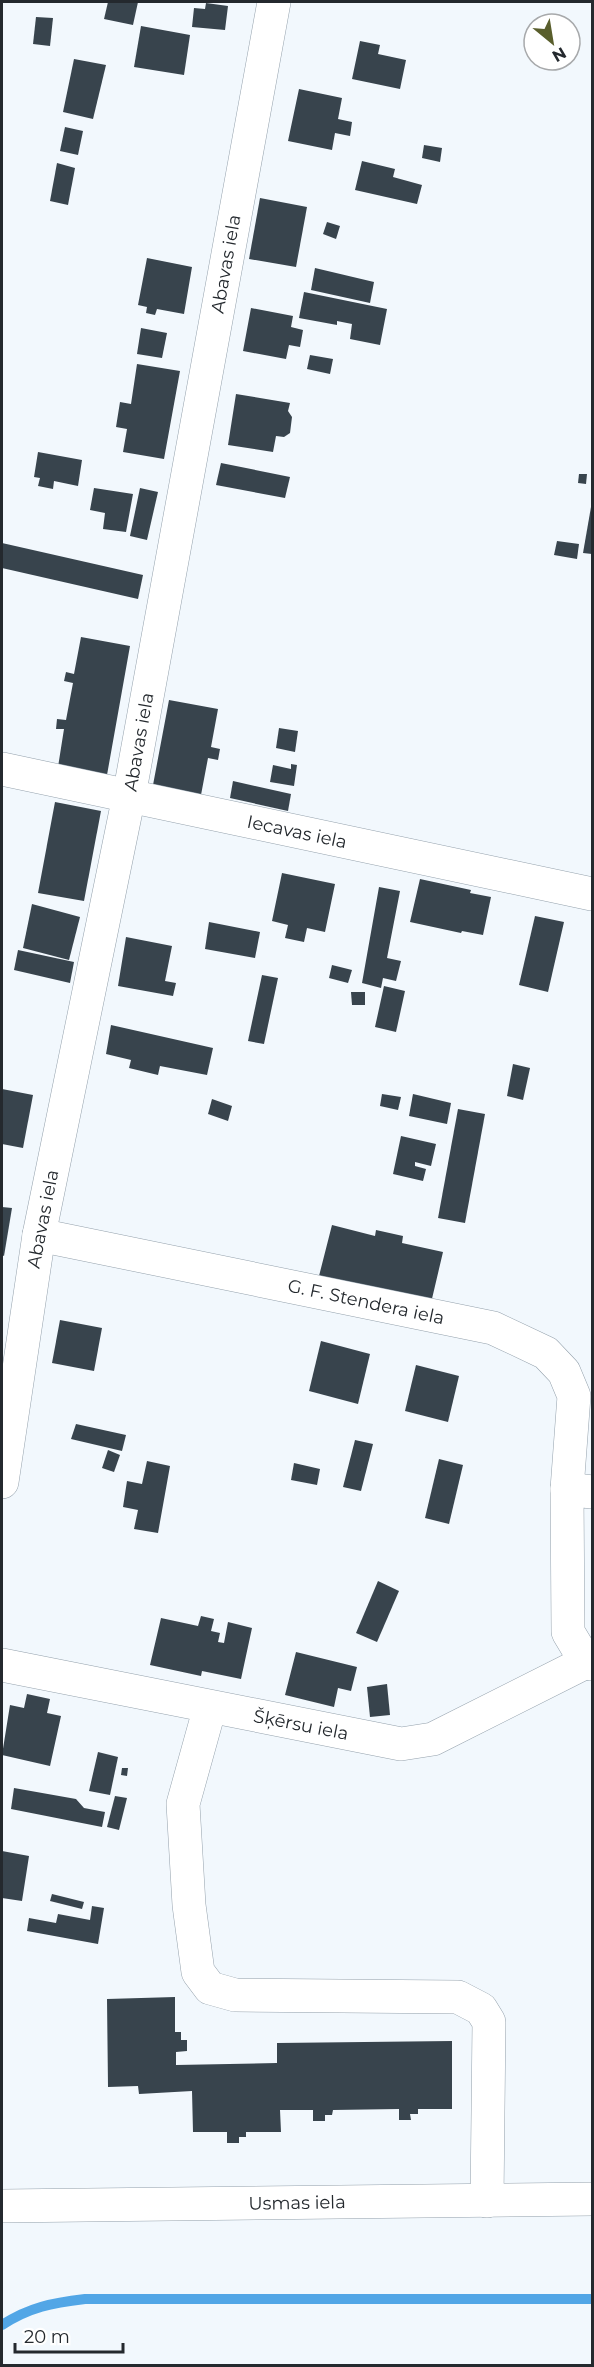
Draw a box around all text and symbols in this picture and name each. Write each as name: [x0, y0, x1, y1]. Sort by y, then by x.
north arrow: [522, 12, 582, 72]
text: N: [549, 43, 570, 66]
street label: Abavas iela: [206, 213, 246, 315]
street label: Abavas iela: [119, 691, 159, 793]
street label: Iecavas iela: [245, 811, 349, 853]
street label: Abavas iela: [23, 1168, 63, 1270]
street label: G. F. Stendera iela: [286, 1275, 446, 1329]
street label: Šķērsu iela: [251, 1705, 350, 1746]
street label: Usmas iela: [248, 2191, 346, 2215]
scale bar: [15, 2316, 123, 2354]
text: 20 m: [24, 2326, 70, 2348]

